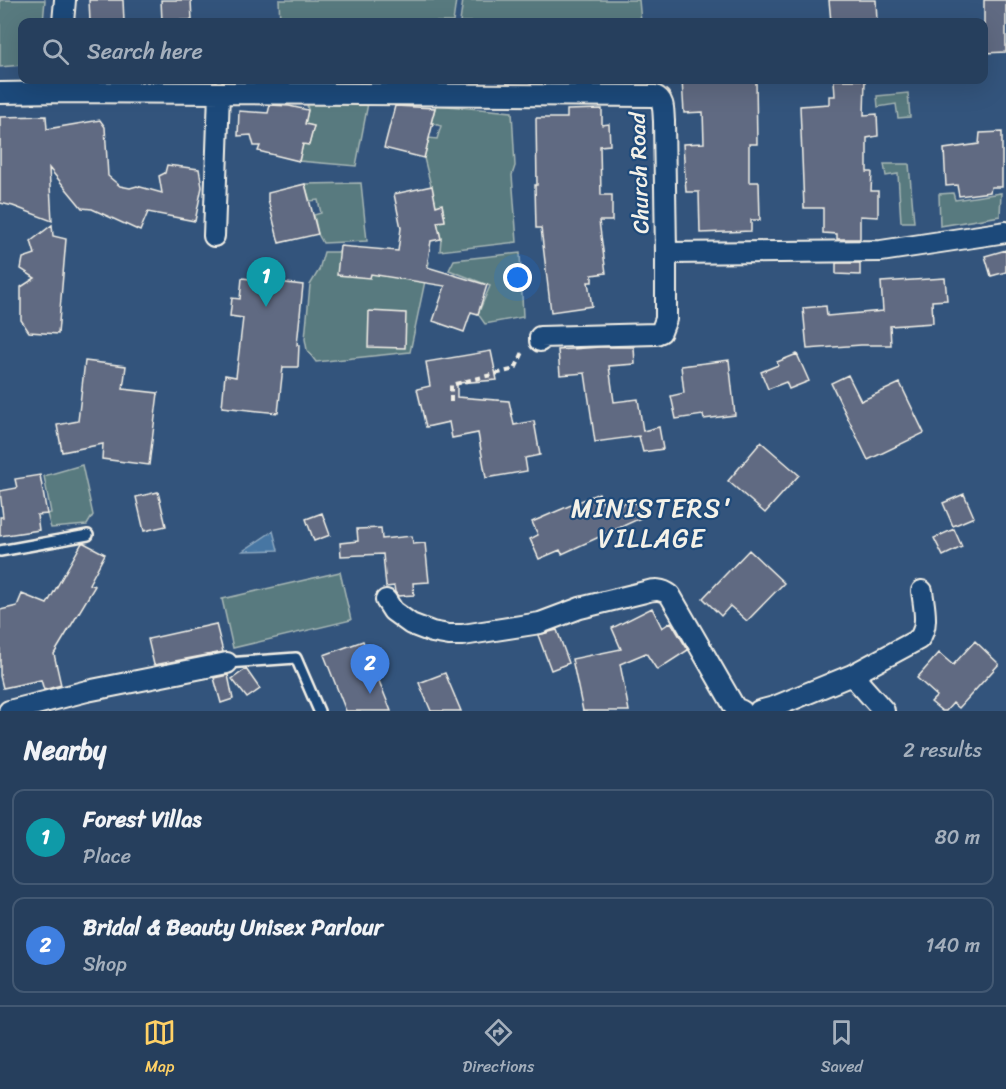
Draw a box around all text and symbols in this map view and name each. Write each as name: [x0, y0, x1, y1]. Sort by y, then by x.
search box: [18, 18, 988, 84]
text: Search here: [87, 32, 203, 71]
icon: search: [39, 35, 72, 68]
street label: Church Road: [617, 110, 661, 234]
pin: 1: [246, 258, 286, 307]
your location: [503, 263, 532, 292]
district label: MINISTERS' VILLAGE: [571, 485, 733, 561]
pin: 2: [350, 644, 389, 694]
text: Nearby: [24, 727, 106, 773]
text: 2 results: [903, 733, 982, 768]
text: Forest Villas: [83, 800, 202, 839]
text: 1: [41, 820, 50, 855]
text: 80 m: [935, 820, 980, 855]
text: Place: [83, 839, 131, 874]
text: Bridal & Beauty Unisex Parlour: [83, 908, 383, 947]
text: 2: [40, 928, 51, 963]
text: 140 m: [926, 928, 980, 963]
text: Shop: [83, 947, 127, 982]
tab: Map: [143, 1016, 176, 1081]
tab: Directions: [463, 1016, 534, 1081]
tab: Saved: [821, 1016, 863, 1081]

